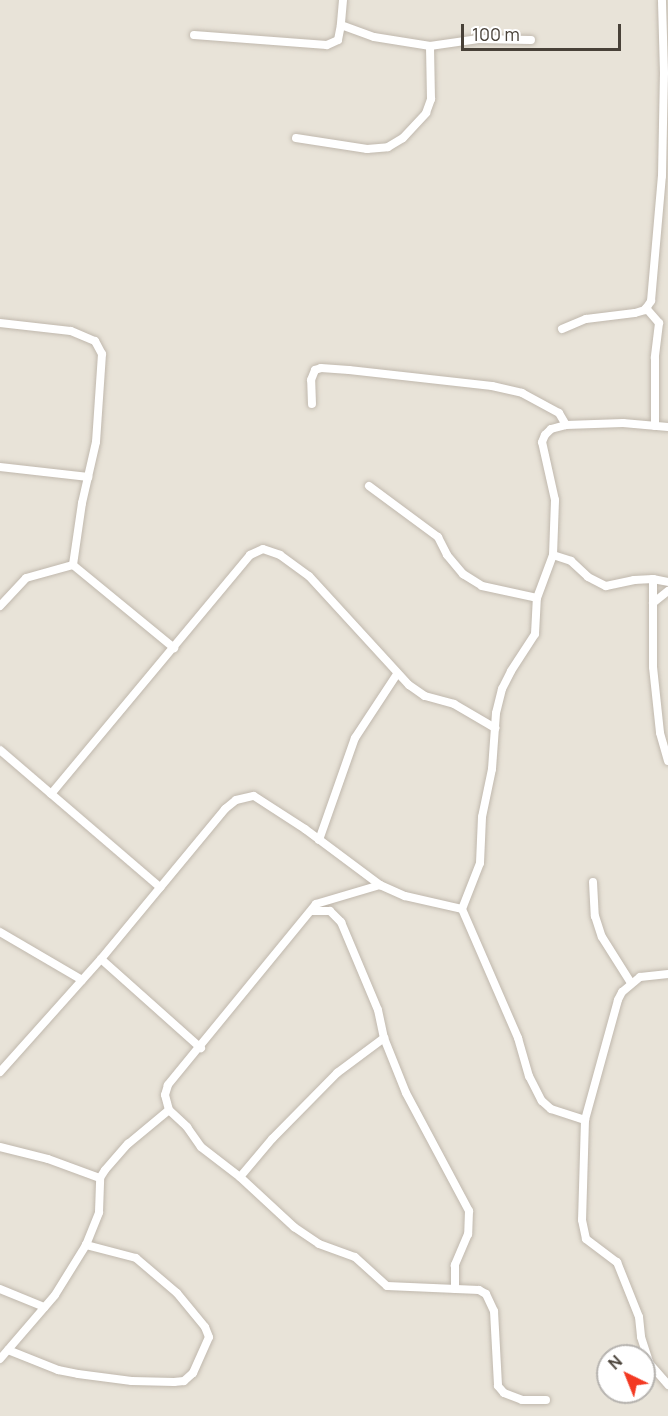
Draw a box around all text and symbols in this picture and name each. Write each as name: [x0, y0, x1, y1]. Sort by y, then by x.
scale bar: [464, 12, 624, 50]
text: 100 m: [472, 22, 520, 46]
north arrow: [596, 1344, 656, 1404]
text: N: [603, 1350, 627, 1374]

